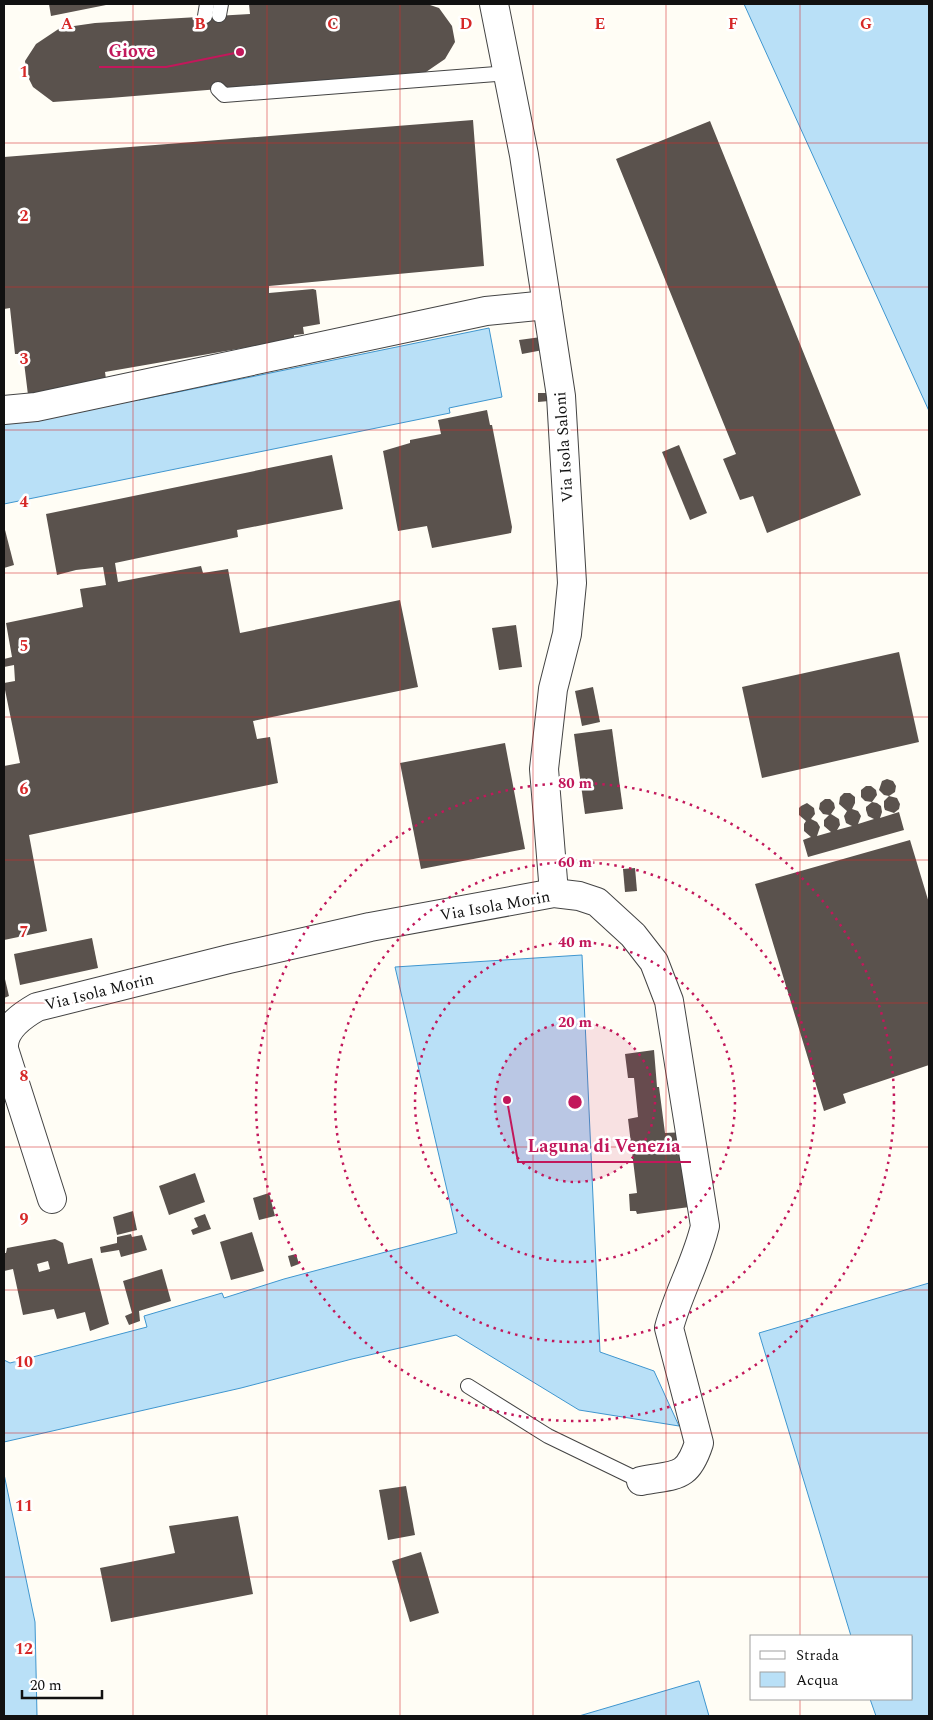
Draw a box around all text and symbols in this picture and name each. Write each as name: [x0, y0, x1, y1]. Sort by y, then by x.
text: A: [61, 12, 74, 36]
text: B: [194, 12, 206, 36]
text: C: [327, 12, 339, 36]
text: D: [460, 12, 473, 36]
text: E: [595, 12, 605, 36]
text: F: [728, 12, 738, 36]
text: G: [860, 12, 872, 36]
callout: Giove: [99, 34, 166, 67]
text: Giove: [109, 38, 156, 65]
text: 1: [20, 60, 28, 84]
text: 2: [20, 204, 29, 228]
text: 3: [20, 347, 29, 371]
street label: Via Isola Saloni: [548, 391, 580, 503]
text: 4: [20, 490, 29, 514]
text: 5: [20, 634, 28, 658]
text: 80 m: [558, 772, 593, 795]
text: 6: [20, 777, 29, 801]
text: 60 m: [558, 851, 593, 874]
street label: Via Isola Morin: [438, 884, 552, 927]
text: 7: [20, 920, 29, 944]
text: 40 m: [558, 931, 593, 954]
street label: Via Isola Morin: [42, 967, 156, 1017]
text: 20 m: [558, 1011, 593, 1034]
text: 8: [20, 1064, 29, 1088]
centre of rings: [566, 1093, 584, 1111]
callout: Laguna di Venezia: [518, 1129, 691, 1162]
text: Laguna di Venezia: [527, 1133, 681, 1160]
text: 9: [20, 1207, 29, 1231]
text: 10: [15, 1350, 33, 1374]
text: 11: [15, 1494, 33, 1518]
legend: [750, 1635, 913, 1700]
text: 12: [15, 1637, 33, 1661]
text: Strada: [796, 1644, 839, 1667]
scale bar: [22, 1668, 102, 1700]
text: Acqua: [796, 1669, 839, 1692]
text: 20 m: [30, 1674, 62, 1697]

